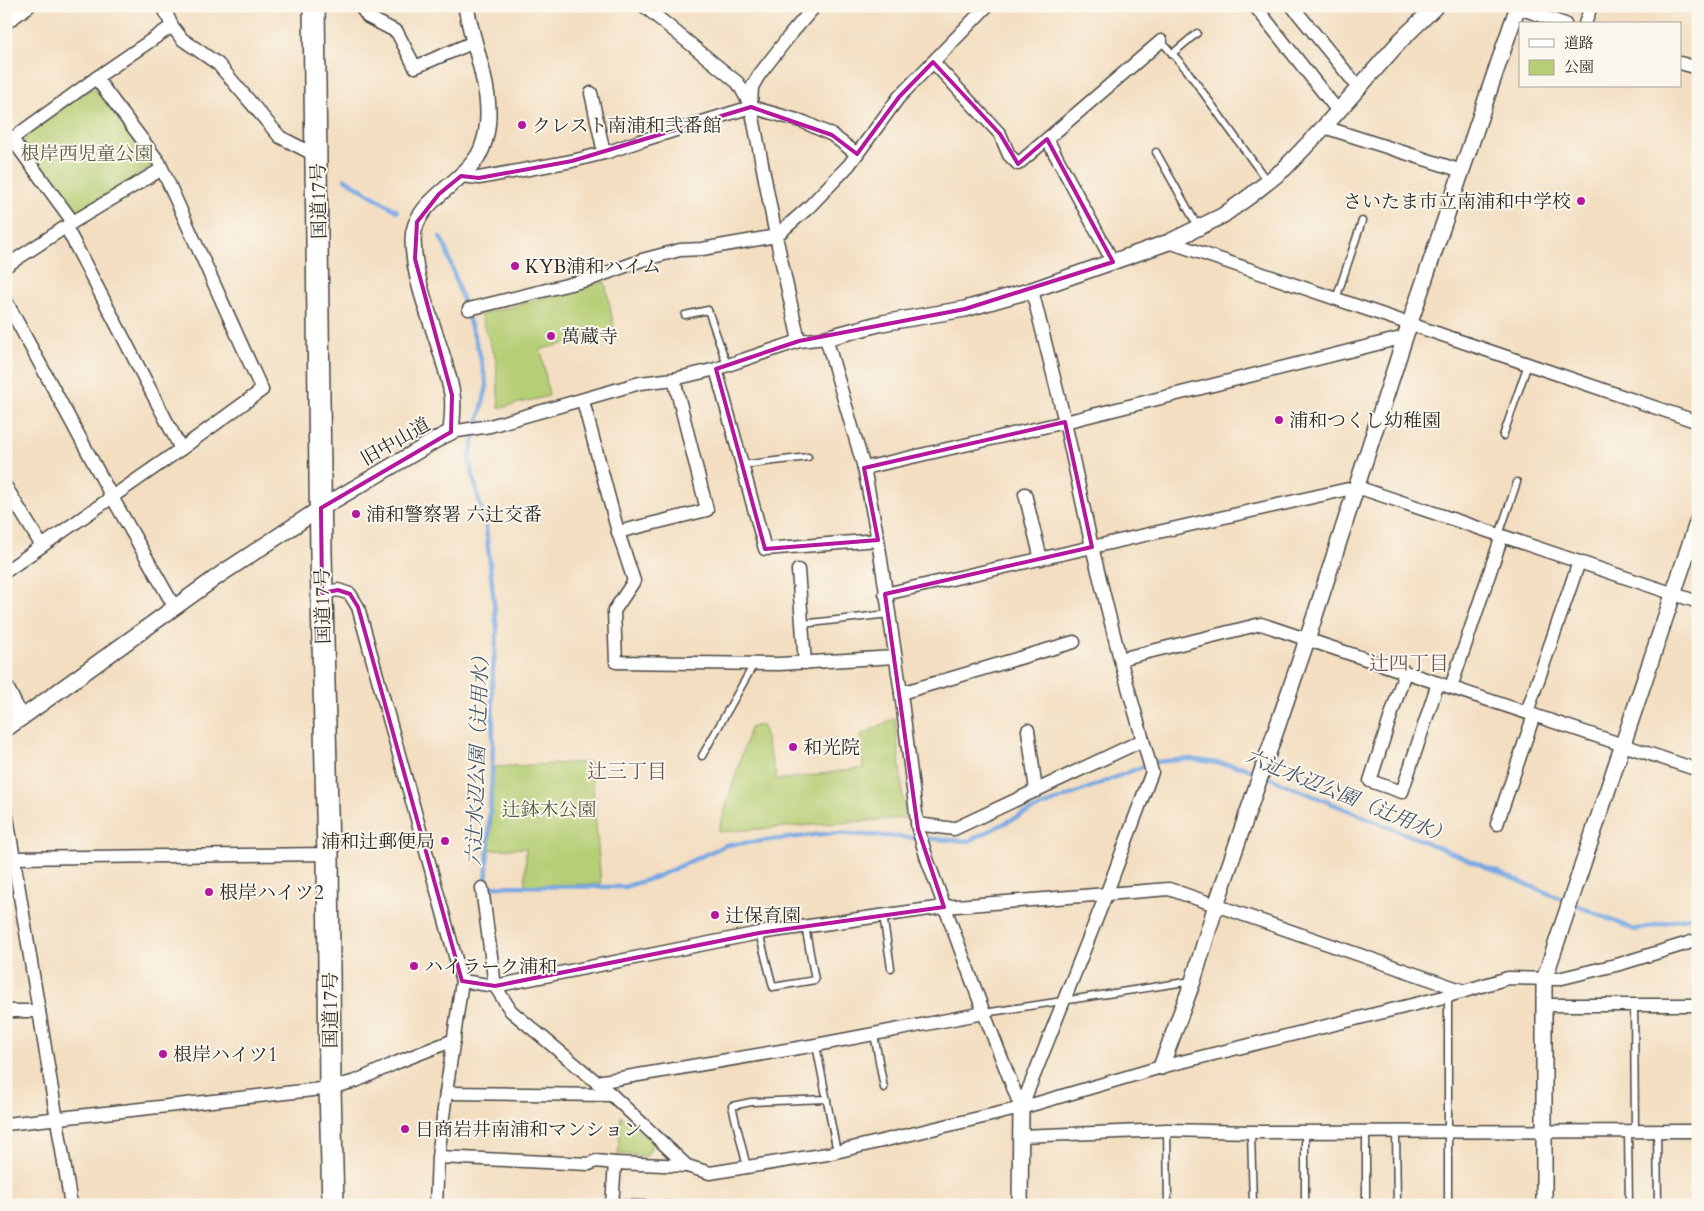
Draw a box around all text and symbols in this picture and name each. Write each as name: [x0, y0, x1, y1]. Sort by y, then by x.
legend: [1519, 22, 1682, 88]
text: 道路: [1564, 33, 1594, 53]
text: 公園: [1564, 57, 1594, 77]
place label: クレスト南浦和弐番館: [532, 113, 721, 139]
marker: クレスト南浦和弐番館: [516, 119, 528, 131]
park label: 根岸西児童公園: [20, 141, 154, 167]
street label: 国道17号: [305, 163, 333, 239]
place label: さいたま市立南浦和中学校: [1343, 189, 1571, 215]
marker: さいたま市立南浦和中学校: [1575, 195, 1587, 207]
place label: KYB浦和ハイム: [525, 254, 661, 280]
marker: KYB浦和ハイム: [509, 260, 521, 272]
place label: 萬蔵寺: [561, 324, 618, 350]
marker: 萬蔵寺: [545, 330, 557, 342]
place label: 浦和つくし幼稚園: [1289, 408, 1441, 434]
street label: 旧中山道: [356, 412, 435, 472]
marker: 浦和つくし幼稚園: [1273, 414, 1285, 426]
place label: 浦和警察署 六辻交番: [366, 502, 542, 528]
marker: 浦和警察署 六辻交番: [350, 508, 362, 520]
street label: 国道17号: [309, 568, 337, 644]
water label: 六辻水辺公園（辻用水）: [460, 646, 495, 866]
district label: 辻四丁目: [1369, 650, 1449, 677]
place label: 和光院: [803, 735, 860, 761]
marker: 和光院: [787, 741, 799, 753]
water label: 六辻水辺公園（辻用水）: [1241, 743, 1455, 850]
district label: 辻三丁目: [587, 758, 667, 785]
park label: 辻鉢木公園: [501, 797, 597, 823]
place label: 浦和辻郵便局: [321, 829, 435, 855]
marker: 浦和辻郵便局: [439, 835, 451, 847]
place label: 根岸ハイツ2: [219, 880, 324, 906]
marker: 根岸ハイツ2: [203, 886, 215, 898]
place label: 辻保育園: [725, 903, 801, 929]
marker: 辻保育園: [709, 909, 721, 921]
place label: ハイラーク浦和: [424, 954, 557, 980]
marker: ハイラーク浦和: [408, 960, 420, 972]
street label: 国道17号: [318, 972, 344, 1048]
place label: 根岸ハイツ1: [173, 1042, 278, 1068]
marker: 根岸ハイツ1: [157, 1048, 169, 1060]
place label: 日商岩井南浦和マンション: [415, 1117, 642, 1143]
marker: 日商岩井南浦和マンション: [399, 1123, 411, 1135]

